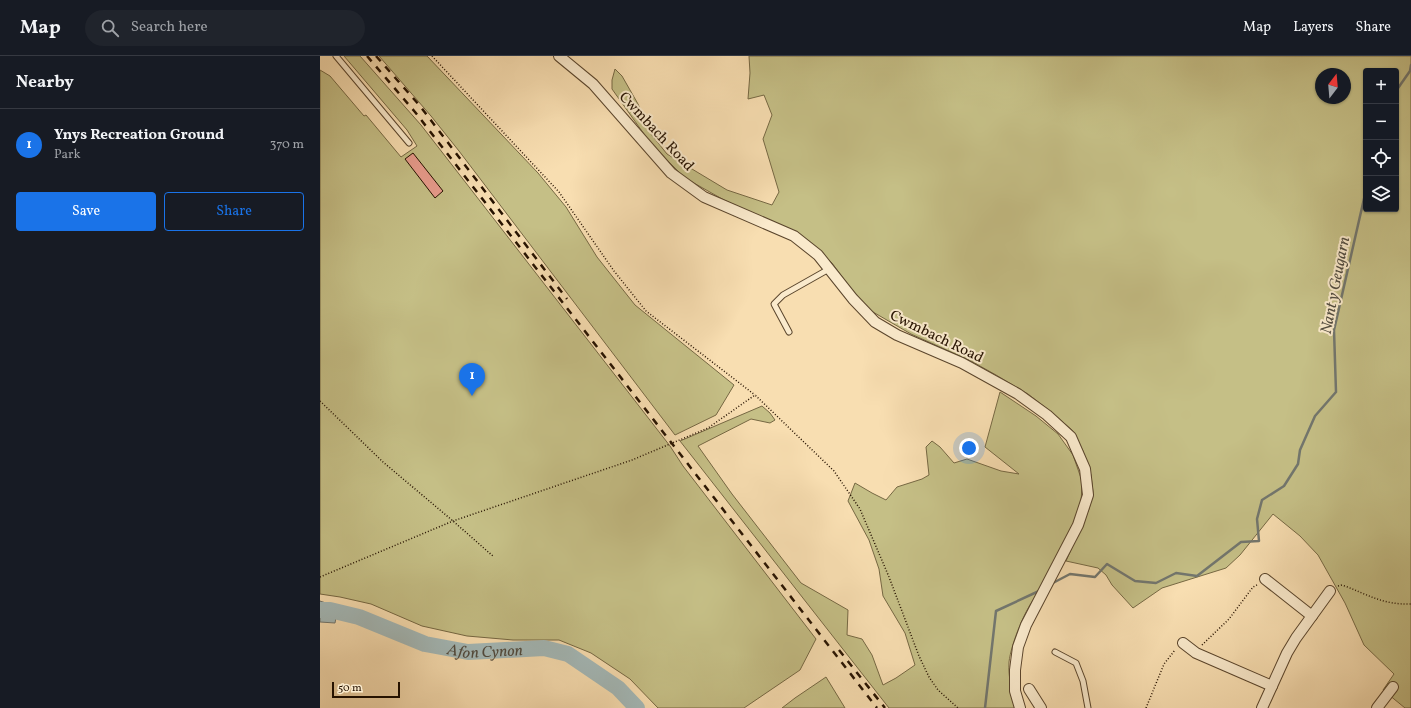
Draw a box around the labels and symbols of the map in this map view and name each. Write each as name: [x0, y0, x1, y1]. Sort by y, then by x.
north arrow: [1315, 68, 1351, 104]
street label: Cwmbach Road: [613, 88, 698, 176]
water label: Nant y Geugarn: [1316, 235, 1356, 336]
street label: Cwmbach Road: [886, 306, 987, 369]
pin: 1: [459, 363, 485, 396]
your location: [959, 438, 979, 458]
water label: Afon Cynon: [444, 639, 523, 665]
scale bar: [332, 680, 400, 699]

